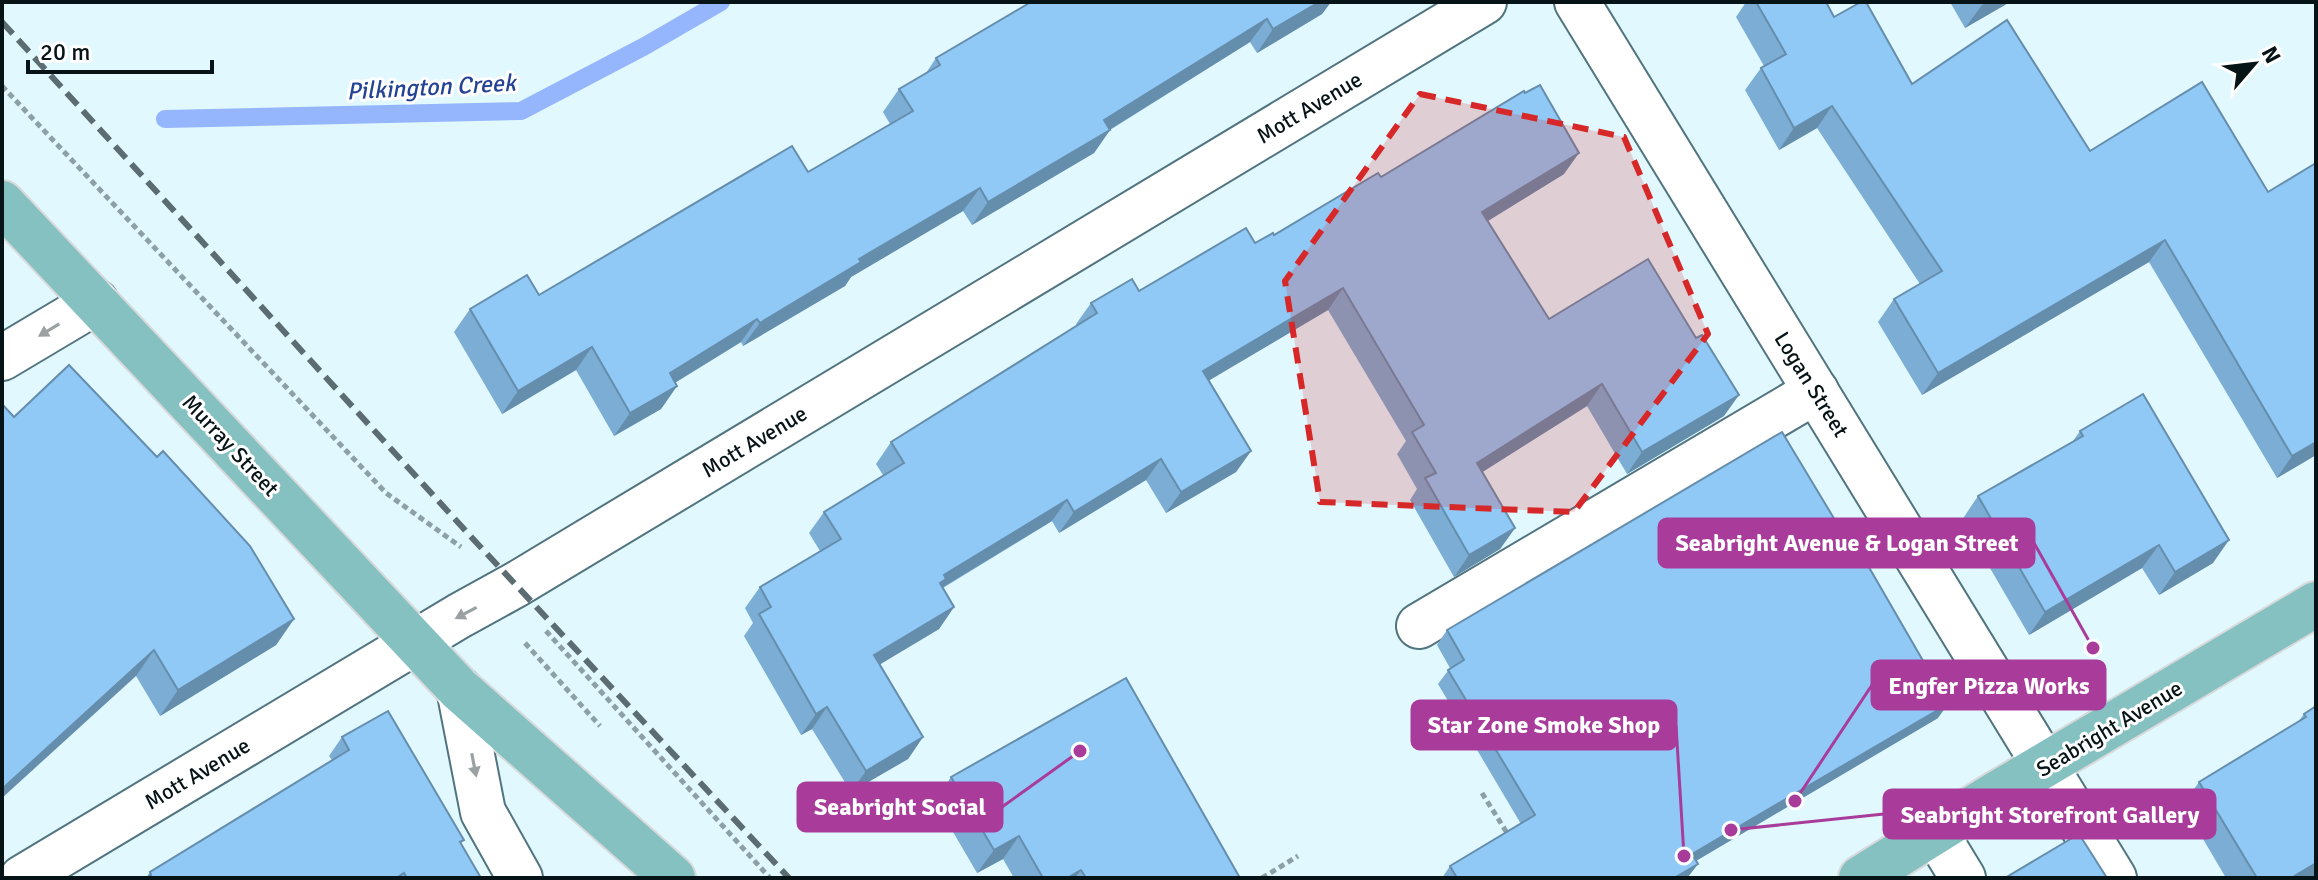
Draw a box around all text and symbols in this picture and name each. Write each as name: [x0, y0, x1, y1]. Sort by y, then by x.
scale bar: [28, 24, 212, 74]
north arrow: [2214, 24, 2294, 104]
text: 20 m: [40, 37, 90, 67]
text: N: [2256, 42, 2287, 68]
street label: Mott Avenue: [1252, 65, 1367, 149]
water label: Pilkington Creek: [346, 67, 518, 106]
one-way arrow: [38, 322, 60, 336]
street label: Logan Street: [1769, 327, 1855, 442]
street label: Murray Street: [177, 389, 285, 502]
street label: Mott Avenue: [697, 399, 812, 483]
callout: Seabright Avenue & Logan Street: [1659, 519, 2034, 567]
text: Seabright Avenue & Logan Street: [1675, 528, 2019, 558]
one-way arrow: [454, 606, 477, 619]
callout: Engfer Pizza Works: [1872, 661, 2105, 709]
text: Engfer Pizza Works: [1888, 671, 2090, 701]
street label: Seabright Avenue: [2031, 674, 2187, 783]
callout: Star Zone Smoke Shop: [1412, 701, 1676, 749]
text: Star Zone Smoke Shop: [1428, 710, 1660, 740]
street label: Mott Avenue: [140, 731, 255, 815]
one-way arrow: [468, 753, 481, 778]
callout: Seabright Social: [798, 783, 1002, 831]
callout: Seabright Storefront Gallery: [1884, 790, 2215, 838]
text: Seabright Social: [814, 792, 987, 822]
text: Seabright Storefront Gallery: [1901, 800, 2199, 830]

